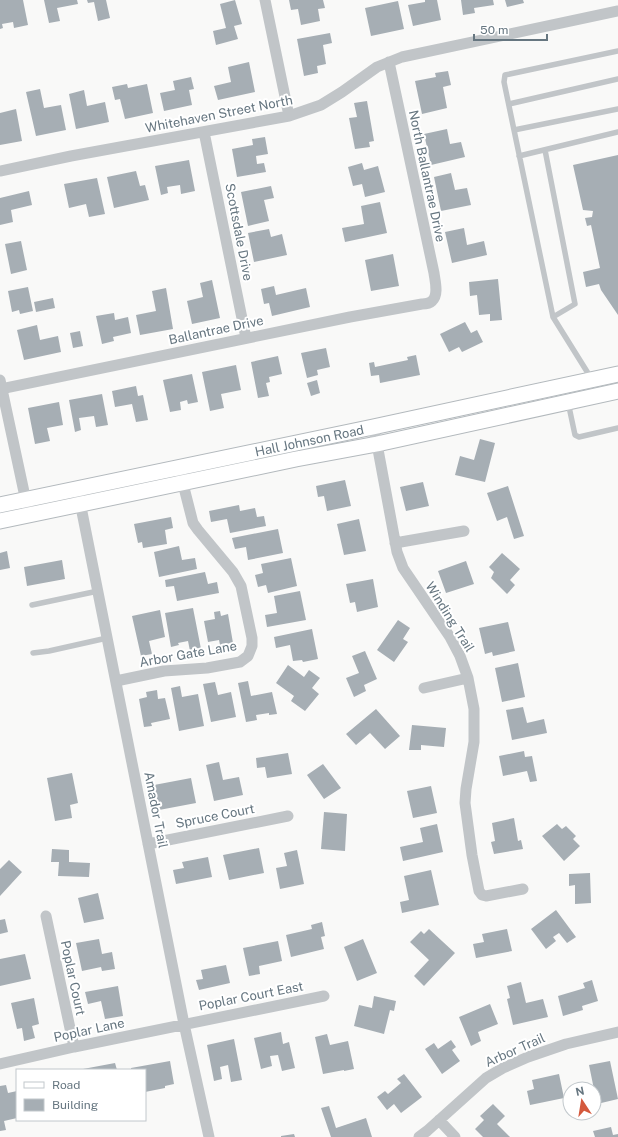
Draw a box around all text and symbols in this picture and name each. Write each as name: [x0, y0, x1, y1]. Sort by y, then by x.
scale bar: [474, 16, 547, 42]
text: 50 m: [480, 23, 508, 37]
street label: Whitehaven Street North: [144, 92, 294, 136]
street label: North Ballantrae Drive: [406, 109, 448, 243]
street label: Scottsdale Drive: [222, 182, 256, 282]
street label: Ballantrae Drive: [167, 313, 265, 347]
street label: Hall Johnson Road: [254, 422, 365, 459]
street label: Winding Trail: [423, 579, 477, 655]
street label: Arbor Gate Lane: [138, 638, 238, 670]
street label: Amador Trail: [141, 771, 171, 850]
street label: Spruce Court: [174, 801, 256, 831]
street label: Poplar Court: [58, 939, 88, 1017]
street label: Poplar Court East: [197, 979, 305, 1013]
street label: Poplar Lane: [52, 1015, 126, 1045]
street label: Arbor Trail: [483, 1030, 547, 1070]
legend: [16, 1069, 146, 1121]
text: Road: [52, 1078, 80, 1092]
north arrow: [562, 1081, 602, 1121]
text: N: [574, 1084, 585, 1098]
text: Building: [52, 1098, 98, 1112]

